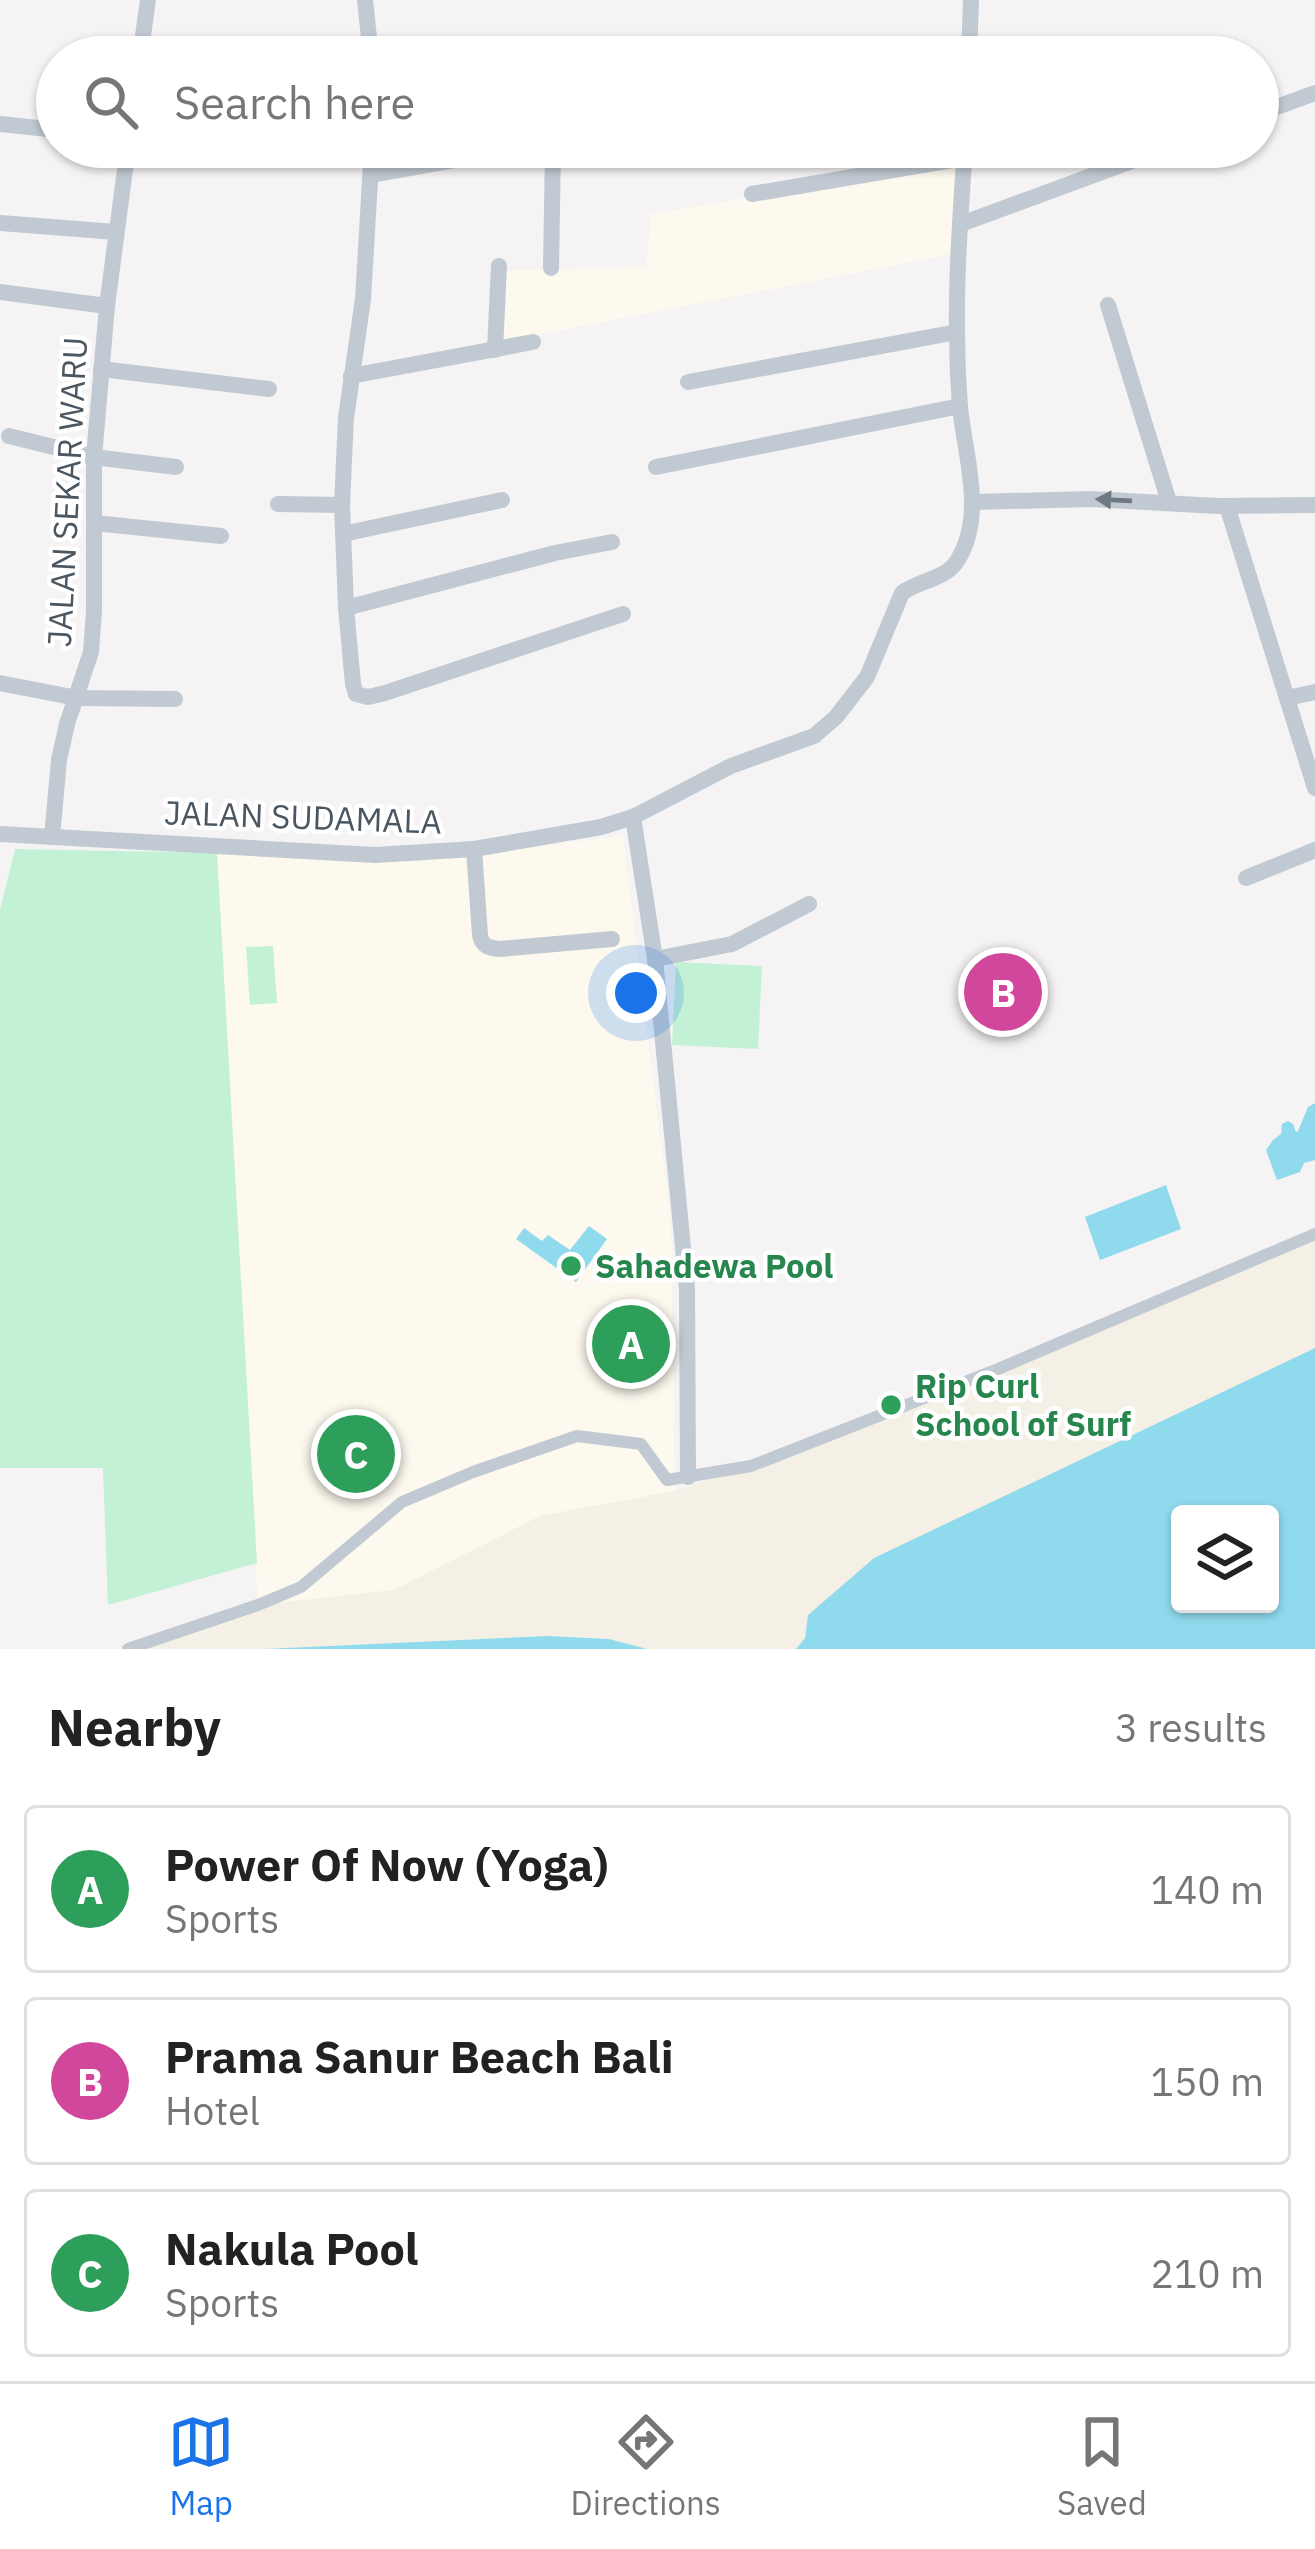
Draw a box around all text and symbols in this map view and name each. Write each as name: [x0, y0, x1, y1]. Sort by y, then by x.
search box: [36, 36, 1279, 168]
icon: search: [78, 69, 144, 135]
text: Search here: [174, 73, 415, 131]
street label: JALAN SEKAR WARU: [37, 336, 96, 648]
one-way arrow: [1094, 490, 1132, 509]
street label: JALAN SUDAMALA: [163, 790, 443, 843]
pin: B: [964, 947, 1042, 1037]
your location: [606, 963, 666, 1023]
place label: Sahadewa Pool: [595, 1244, 833, 1287]
marker: Sahadewa Pool: [558, 1253, 584, 1279]
pin: A: [592, 1299, 670, 1389]
place label: Rip Curl School of Surf: [915, 1364, 1131, 1445]
marker: Rip Curl School of Surf: [878, 1392, 904, 1418]
pin: C: [317, 1409, 395, 1499]
map controls: [1171, 1505, 1279, 1613]
button: layers: [1171, 1505, 1279, 1613]
text: Nearby: [48, 1694, 221, 1760]
text: 3 results: [1115, 1702, 1267, 1753]
text: Power Of Now (Yoga): [165, 1835, 609, 1893]
text: A: [77, 1864, 103, 1915]
text: 140 m: [1151, 1864, 1264, 1915]
text: Sports: [165, 1893, 279, 1944]
text: Prama Sanur Beach Bali: [165, 2027, 674, 2085]
text: B: [77, 2056, 103, 2107]
text: 150 m: [1151, 2056, 1264, 2107]
text: Hotel: [165, 2085, 260, 2136]
text: Nakula Pool: [165, 2219, 418, 2277]
text: C: [77, 2248, 103, 2299]
text: 210 m: [1151, 2248, 1264, 2299]
text: Sports: [165, 2277, 279, 2328]
tab: Map: [168, 2409, 234, 2524]
tab: Directions: [571, 2409, 721, 2524]
tab: Saved: [1057, 2409, 1147, 2524]

